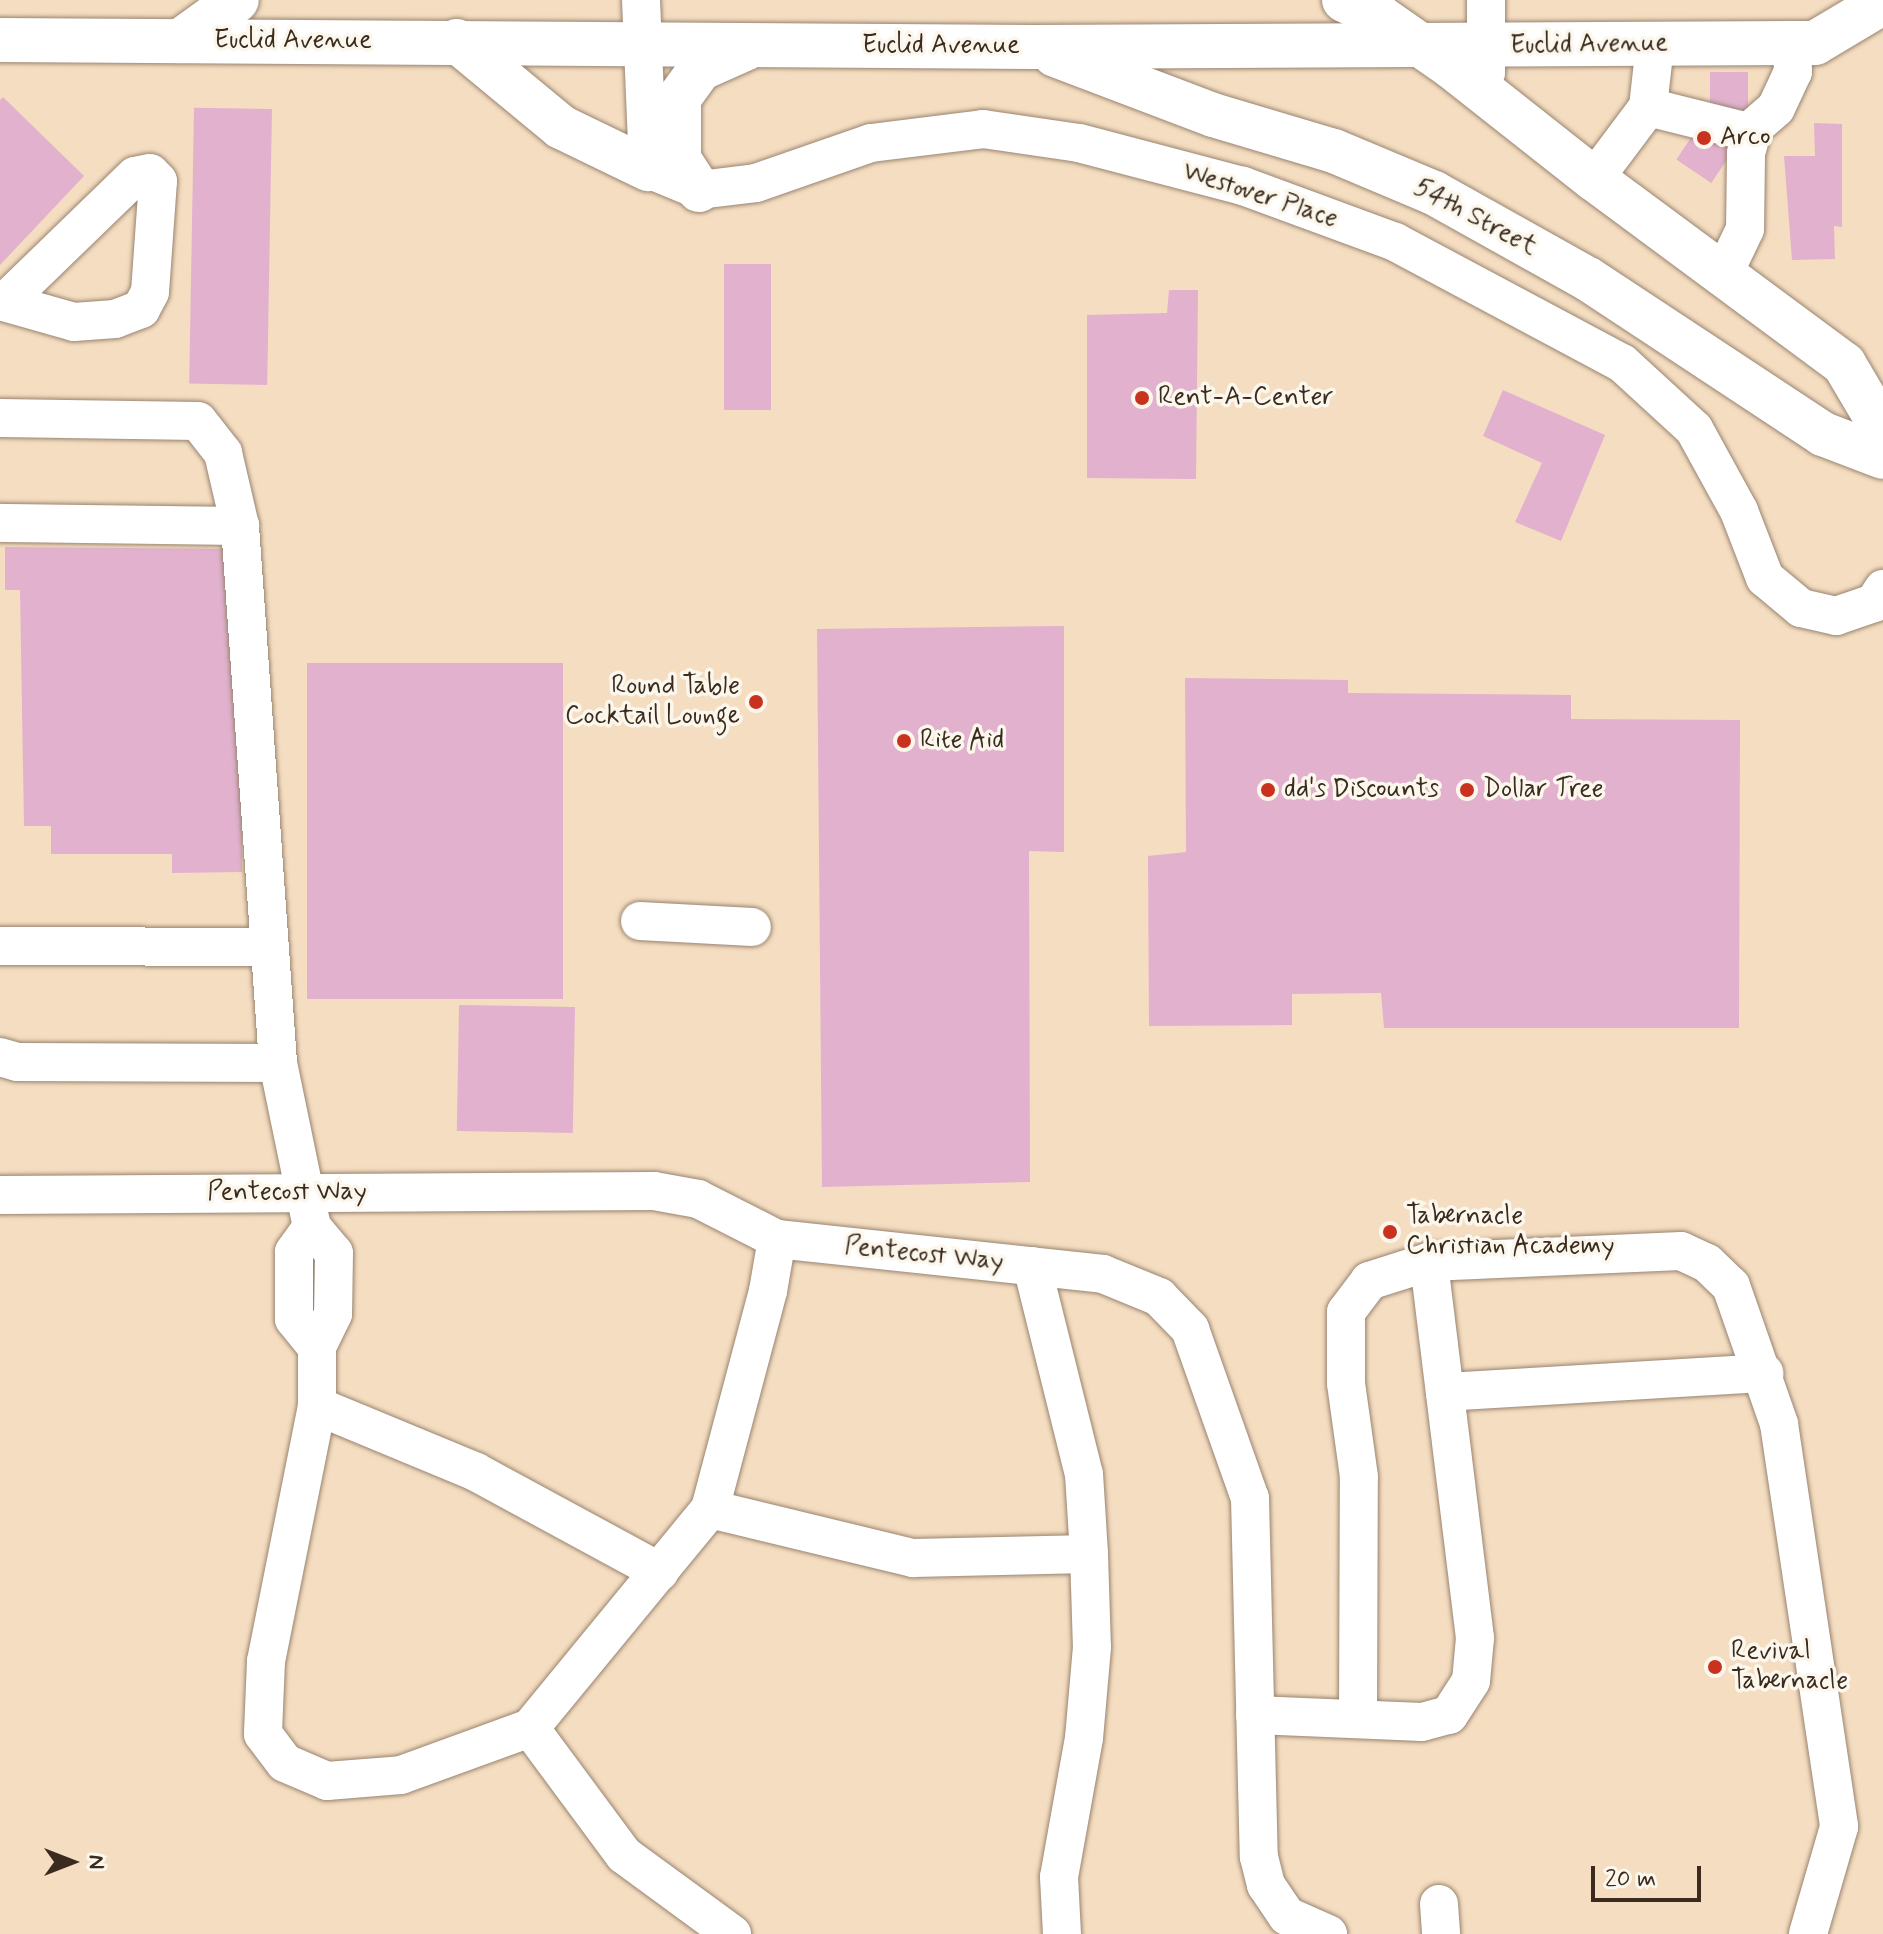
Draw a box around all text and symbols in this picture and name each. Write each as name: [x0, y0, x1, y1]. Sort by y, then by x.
street label: Euclid Avenue: [218, 25, 368, 57]
street label: Euclid Avenue: [1514, 28, 1664, 62]
street label: Euclid Avenue: [866, 30, 1016, 62]
place label: Arco: [1720, 122, 1771, 154]
marker: Arco: [1695, 129, 1713, 147]
street label: Westover Place: [1178, 156, 1342, 236]
street label: 54th Street: [1408, 173, 1542, 263]
place label: Rent-A-Center: [1158, 382, 1334, 414]
marker: Rent-A-Center: [1133, 389, 1151, 407]
place label: Round Table Cocktail Lounge: [563, 671, 740, 732]
marker: Round Table Cocktail Lounge: [747, 693, 765, 711]
place label: Rite Aid: [920, 725, 1004, 757]
marker: Rite Aid: [895, 732, 913, 750]
place label: dd's Discounts: [1284, 774, 1437, 806]
place label: Dollar Tree: [1483, 774, 1600, 806]
marker: dd's Discounts: [1259, 781, 1277, 799]
marker: Dollar Tree: [1458, 781, 1476, 799]
street label: Pentecost Way: [207, 1177, 367, 1209]
place label: Tabernacle Christian Academy: [1406, 1201, 1618, 1262]
marker: Tabernacle Christian Academy: [1381, 1223, 1399, 1241]
street label: Pentecost Way: [843, 1231, 1005, 1279]
place label: Revival Tabernacle: [1731, 1636, 1848, 1698]
marker: Revival Tabernacle: [1706, 1658, 1724, 1676]
north arrow: [32, 1822, 112, 1902]
scale bar: [1595, 1850, 1705, 1900]
text: N: [82, 1855, 110, 1869]
text: 20 m: [1605, 1864, 1656, 1895]

